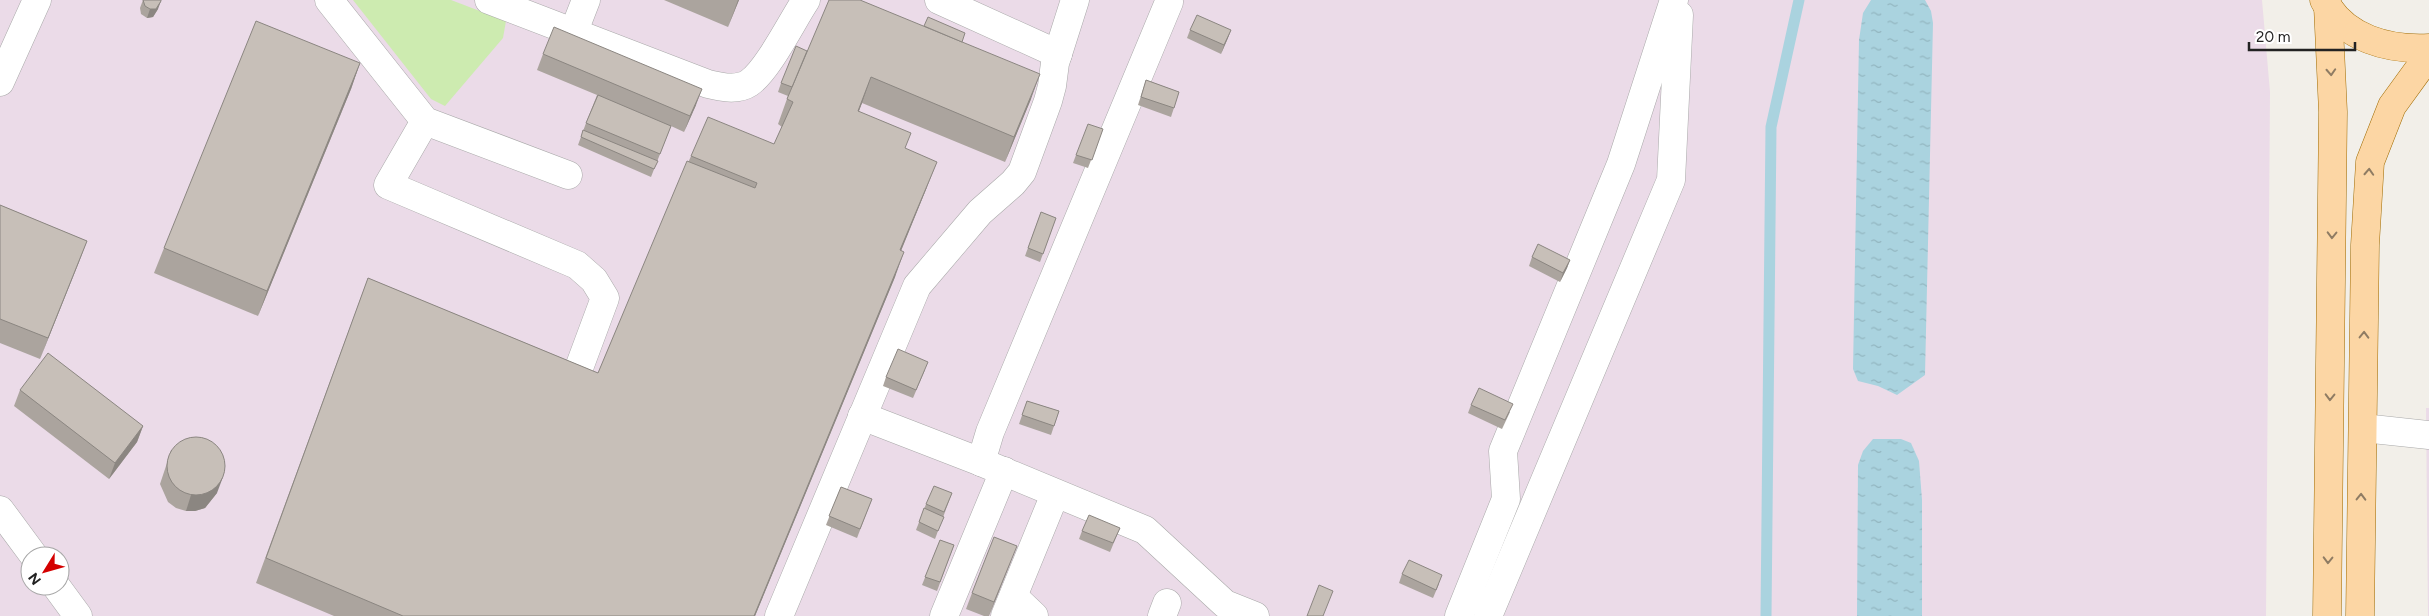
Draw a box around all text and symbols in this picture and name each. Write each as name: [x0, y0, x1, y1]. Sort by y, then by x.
scale bar: [2249, 20, 2355, 52]
text: 20 m: [2256, 28, 2290, 46]
one-way arrow: [2325, 69, 2336, 77]
one-way arrow: [2364, 168, 2375, 176]
one-way arrow: [2326, 231, 2337, 239]
one-way arrow: [2359, 331, 2369, 338]
one-way arrow: [2325, 394, 2335, 402]
one-way arrow: [2356, 493, 2367, 501]
north arrow: [20, 546, 70, 596]
one-way arrow: [2323, 556, 2333, 564]
text: N: [25, 569, 45, 588]

